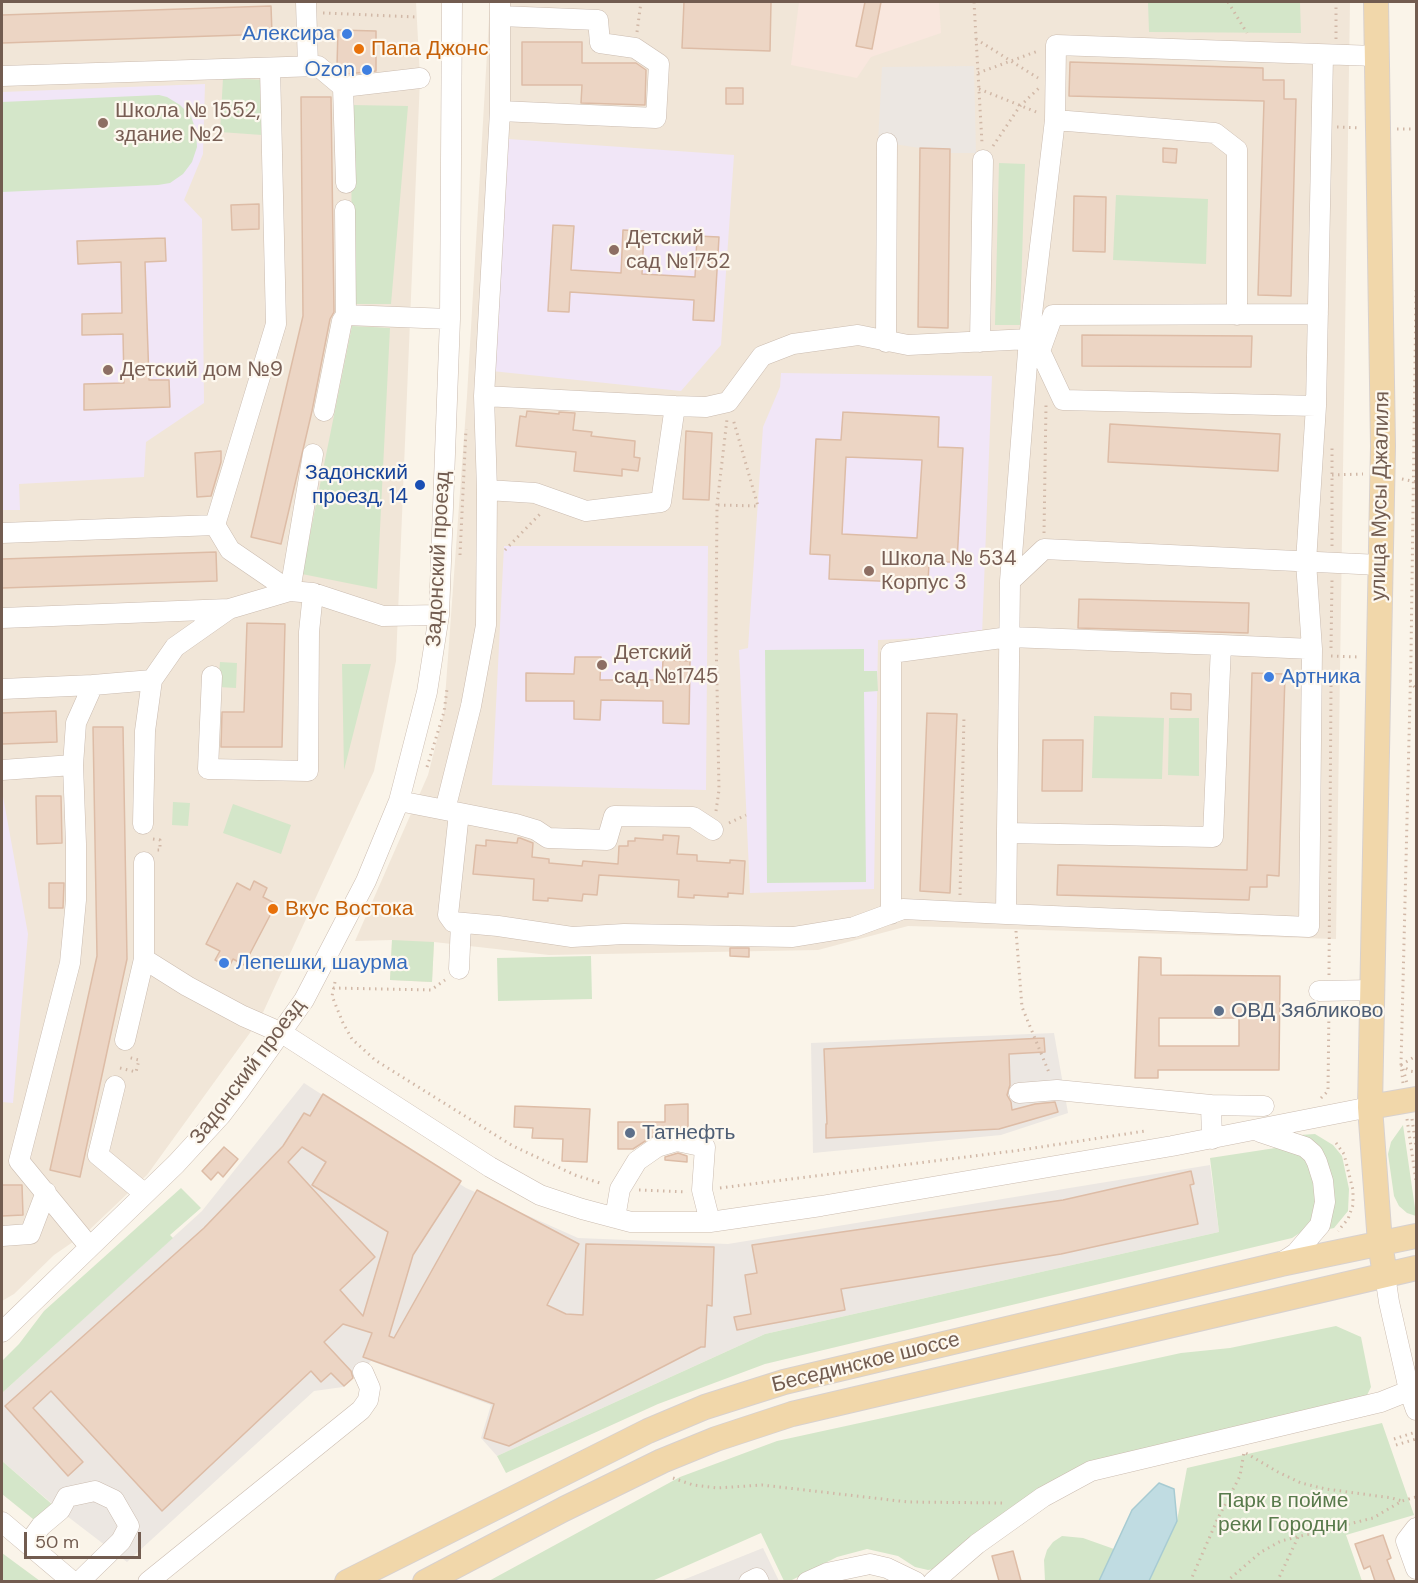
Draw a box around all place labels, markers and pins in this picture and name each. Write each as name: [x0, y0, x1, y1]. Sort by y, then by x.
place label: Алексира: [242, 21, 335, 47]
marker: Алексира: [340, 27, 354, 41]
place label: Папа Джонс: [371, 36, 488, 62]
marker: Папа Джонс: [352, 42, 366, 56]
place label: Ozon: [305, 57, 355, 83]
marker: Ozon: [360, 63, 374, 77]
place label: Школа № 1552, здание №2: [115, 98, 260, 148]
marker: Школа № 1552, здание №2: [96, 116, 110, 130]
place label: Детский сад №1752: [626, 225, 730, 275]
marker: Детский сад №1752: [607, 243, 621, 257]
place label: Детский дом №9: [120, 357, 283, 383]
marker: Детский дом №9: [101, 363, 115, 377]
place label: Задонский проезд, 14: [305, 460, 408, 510]
marker: Задонский проезд, 14: [413, 478, 427, 492]
place label: Школа № 534 Корпус 3: [881, 546, 1016, 596]
marker: Школа № 534 Корпус 3: [862, 564, 876, 578]
place label: Детский сад №1745: [614, 640, 719, 690]
marker: Детский сад №1745: [595, 658, 609, 672]
place label: Артника: [1281, 664, 1360, 690]
marker: Артника: [1262, 670, 1276, 684]
place label: Вкус Востока: [285, 896, 413, 922]
marker: Вкус Востока: [266, 902, 280, 916]
place label: Лепешки, шаурма: [236, 950, 408, 976]
marker: Лепешки, шаурма: [217, 956, 231, 970]
place label: ОВД Зябликово: [1231, 998, 1384, 1024]
marker: ОВД Зябликово: [1212, 1004, 1226, 1018]
place label: Татнефть: [642, 1120, 735, 1146]
marker: Татнефть: [623, 1126, 637, 1140]

